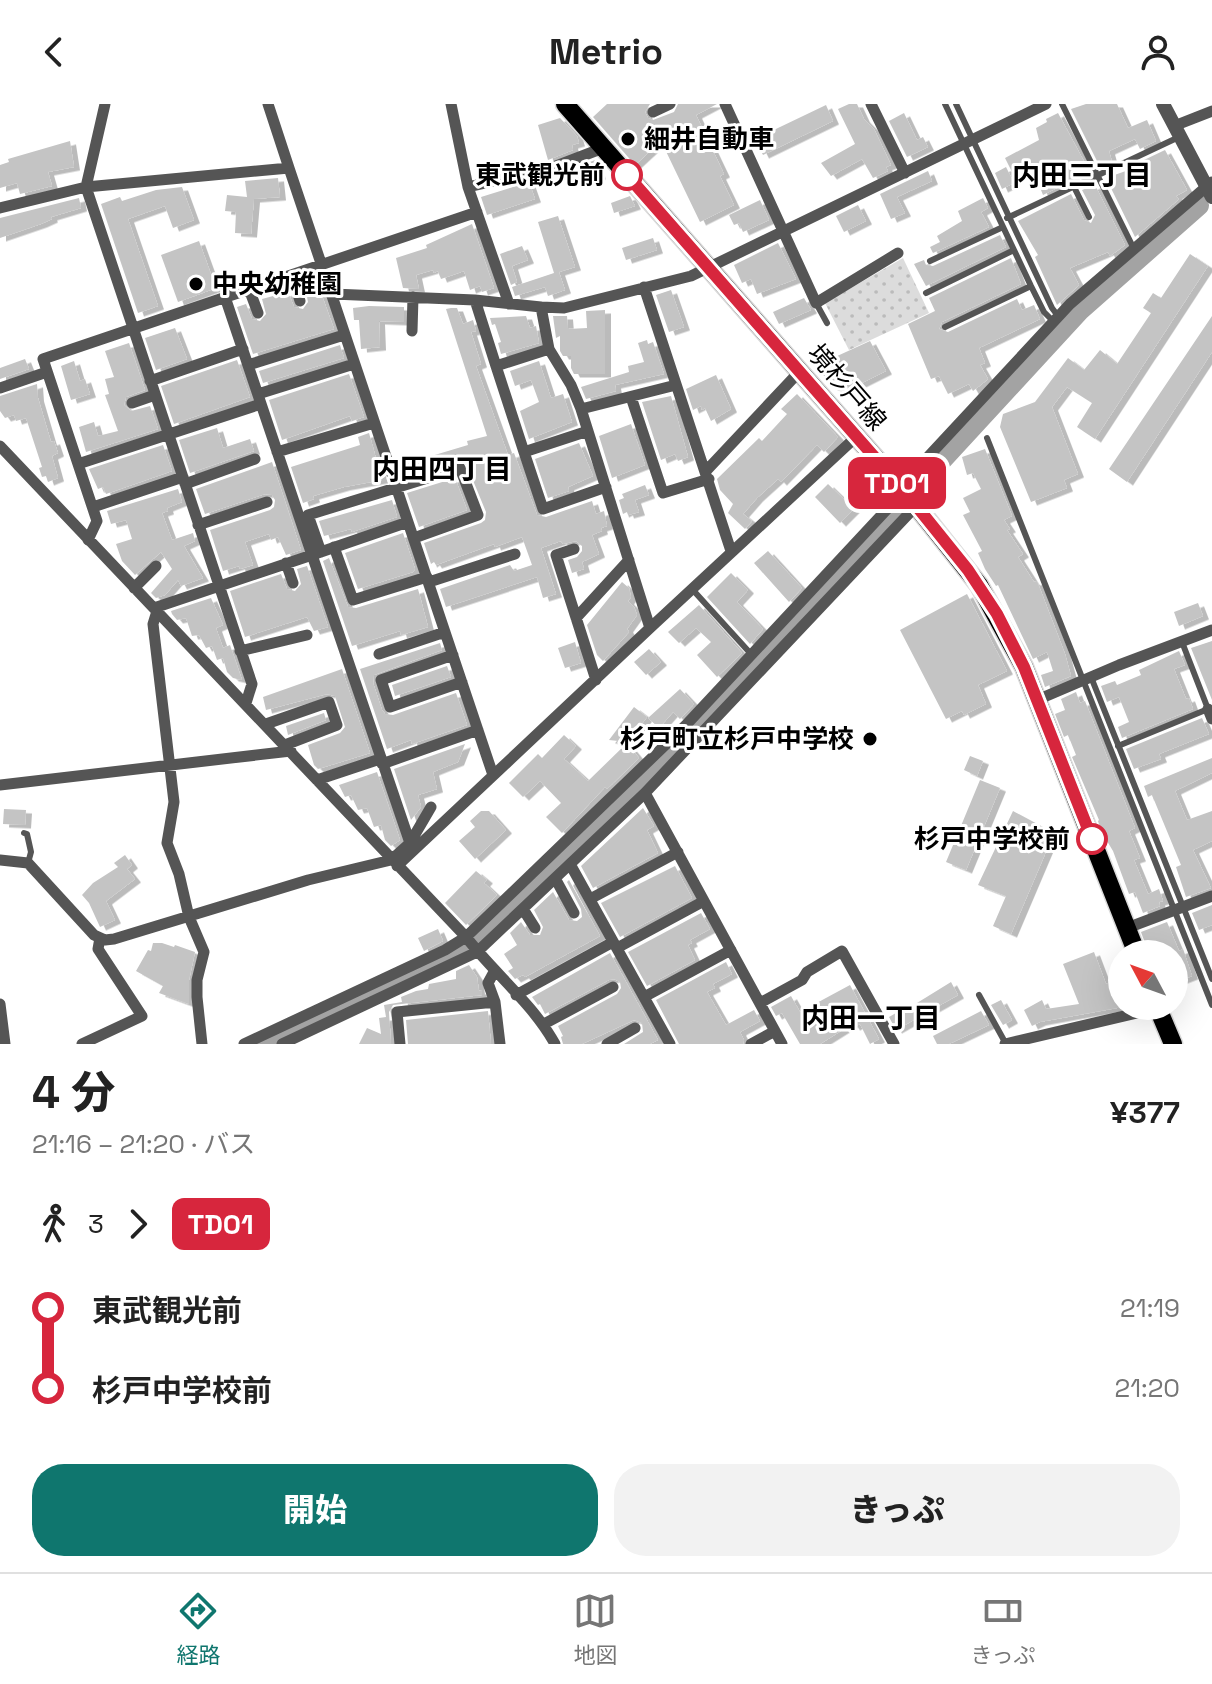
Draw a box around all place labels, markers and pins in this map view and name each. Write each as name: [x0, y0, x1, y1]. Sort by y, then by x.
place label: 細井自動車: [644, 122, 774, 156]
marker: 細井自動車: [619, 130, 637, 148]
place label: 東武観光前: [475, 158, 605, 192]
marker: 東武観光前: [612, 160, 642, 190]
place label: 中央幼稚園: [212, 267, 342, 301]
marker: 中央幼稚園: [187, 275, 205, 293]
place label: 杉戸町立杉戸中学校: [620, 722, 854, 756]
marker: 杉戸町立杉戸中学校: [861, 730, 879, 748]
place label: 杉戸中学校前: [914, 822, 1070, 856]
marker: 杉戸中学校前: [1077, 824, 1107, 854]

